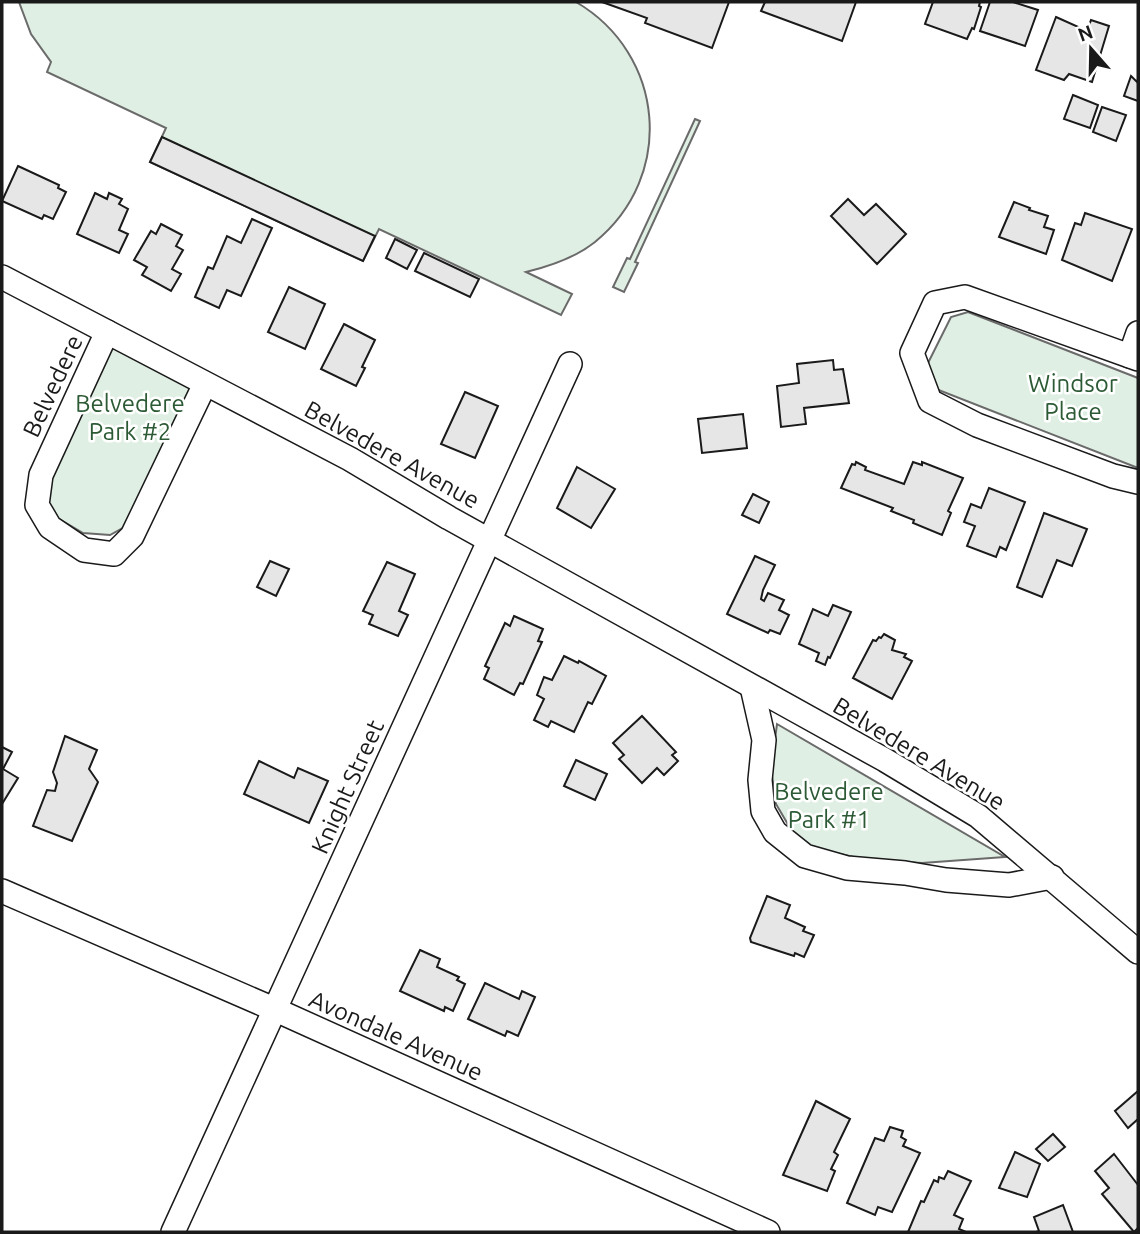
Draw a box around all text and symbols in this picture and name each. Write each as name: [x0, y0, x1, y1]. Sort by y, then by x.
north arrow: [1056, 14, 1126, 84]
text: N: [1075, 20, 1096, 46]
street label: Belvedere: [17, 331, 88, 441]
park label: Windsor Place: [1028, 370, 1118, 425]
park label: Belvedere Park #2: [75, 390, 185, 445]
street label: Belvedere Avenue: [300, 395, 484, 514]
street label: Belvedere Avenue: [828, 692, 1010, 816]
street label: Knight Street: [306, 715, 389, 858]
park label: Belvedere Park #1: [774, 778, 884, 833]
street label: Avondale Avenue: [305, 985, 487, 1086]

